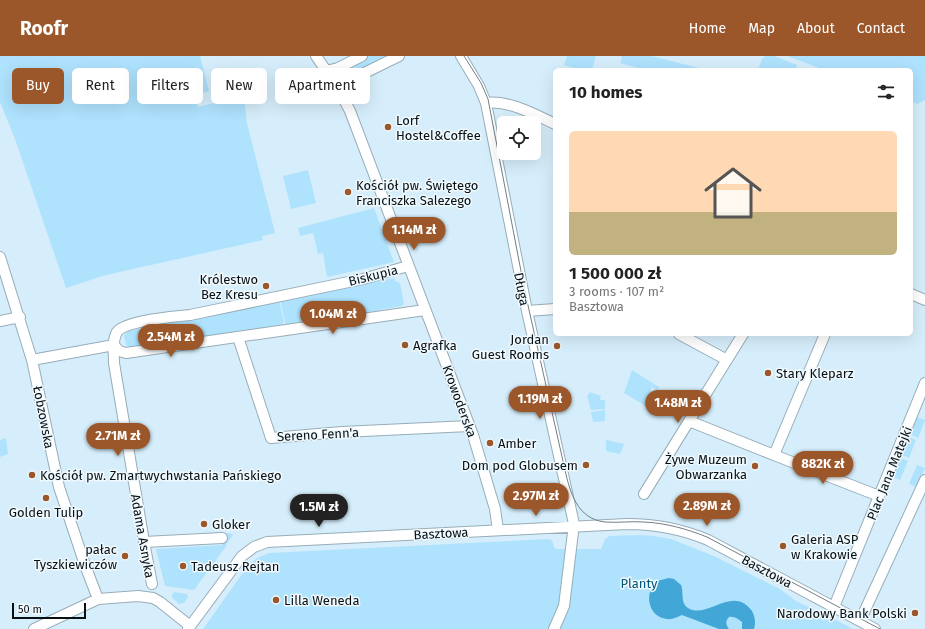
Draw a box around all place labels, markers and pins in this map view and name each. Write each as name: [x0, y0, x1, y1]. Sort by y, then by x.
place label: Lorf Hostel&Coffee: [396, 113, 481, 143]
marker: Lorf Hostel&Coffee: [383, 122, 393, 132]
place label: Kościół pw. Świętego Franciszka Salezego: [356, 178, 478, 208]
marker: Kościół pw. Świętego Franciszka Salezego: [343, 187, 353, 197]
pin: 1.14M zł: [373, 217, 455, 251]
place label: Królestwo Bez Kresu: [200, 272, 258, 302]
marker: Królestwo Bez Kresu: [261, 281, 271, 291]
pin: 1.04M zł: [292, 301, 374, 335]
pin: 2.54M zł: [130, 324, 212, 358]
place label: Jordan Guest Rooms: [472, 332, 549, 362]
place label: Agrafka: [413, 338, 457, 353]
marker: Agrafka: [400, 340, 410, 350]
marker: Jordan Guest Rooms: [552, 341, 562, 351]
place label: Stary Kleparz: [776, 366, 854, 381]
marker: Stary Kleparz: [763, 368, 773, 378]
pin: 1.19M zł: [499, 386, 581, 420]
pin: 1.48M zł: [637, 390, 719, 424]
pin: 2.71M zł: [77, 423, 159, 457]
place label: Amber: [498, 436, 536, 451]
marker: Amber: [485, 438, 495, 448]
pin: 882K zł: [786, 451, 860, 485]
place label: Żywe Muzeum Obwarzanka: [665, 452, 747, 482]
place label: Dom pod Globusem: [462, 458, 578, 473]
marker: Dom pod Globusem: [581, 460, 591, 470]
marker: Żywe Muzeum Obwarzanka: [750, 461, 760, 471]
place label: Kościół pw. Zmartwychwstania Pańskiego: [40, 468, 282, 483]
marker: Kościół pw. Zmartwychwstania Pańskiego: [27, 470, 37, 480]
pin: 2.97M zł: [495, 483, 577, 517]
marker: Golden Tulip: [41, 493, 51, 503]
pin: 2.89M zł: [666, 493, 748, 527]
pin: 1.5M zł: [282, 494, 356, 528]
place label: Golden Tulip: [9, 505, 83, 520]
place label: Gloker: [212, 517, 250, 532]
marker: Gloker: [199, 519, 209, 529]
place label: Galeria ASP w Krakowie: [791, 532, 859, 562]
marker: Galeria ASP w Krakowie: [778, 541, 788, 551]
place label: pałac Tyszkiewiczów: [34, 542, 118, 572]
marker: pałac Tyszkiewiczów: [120, 551, 130, 561]
place label: Tadeusz Rejtan: [191, 559, 279, 574]
marker: Tadeusz Rejtan: [178, 561, 188, 571]
place label: Lilla Weneda: [284, 593, 359, 608]
marker: Lilla Weneda: [271, 595, 281, 605]
place label: Narodowy Bank Polski: [777, 606, 907, 621]
marker: Narodowy Bank Polski: [910, 608, 920, 618]

